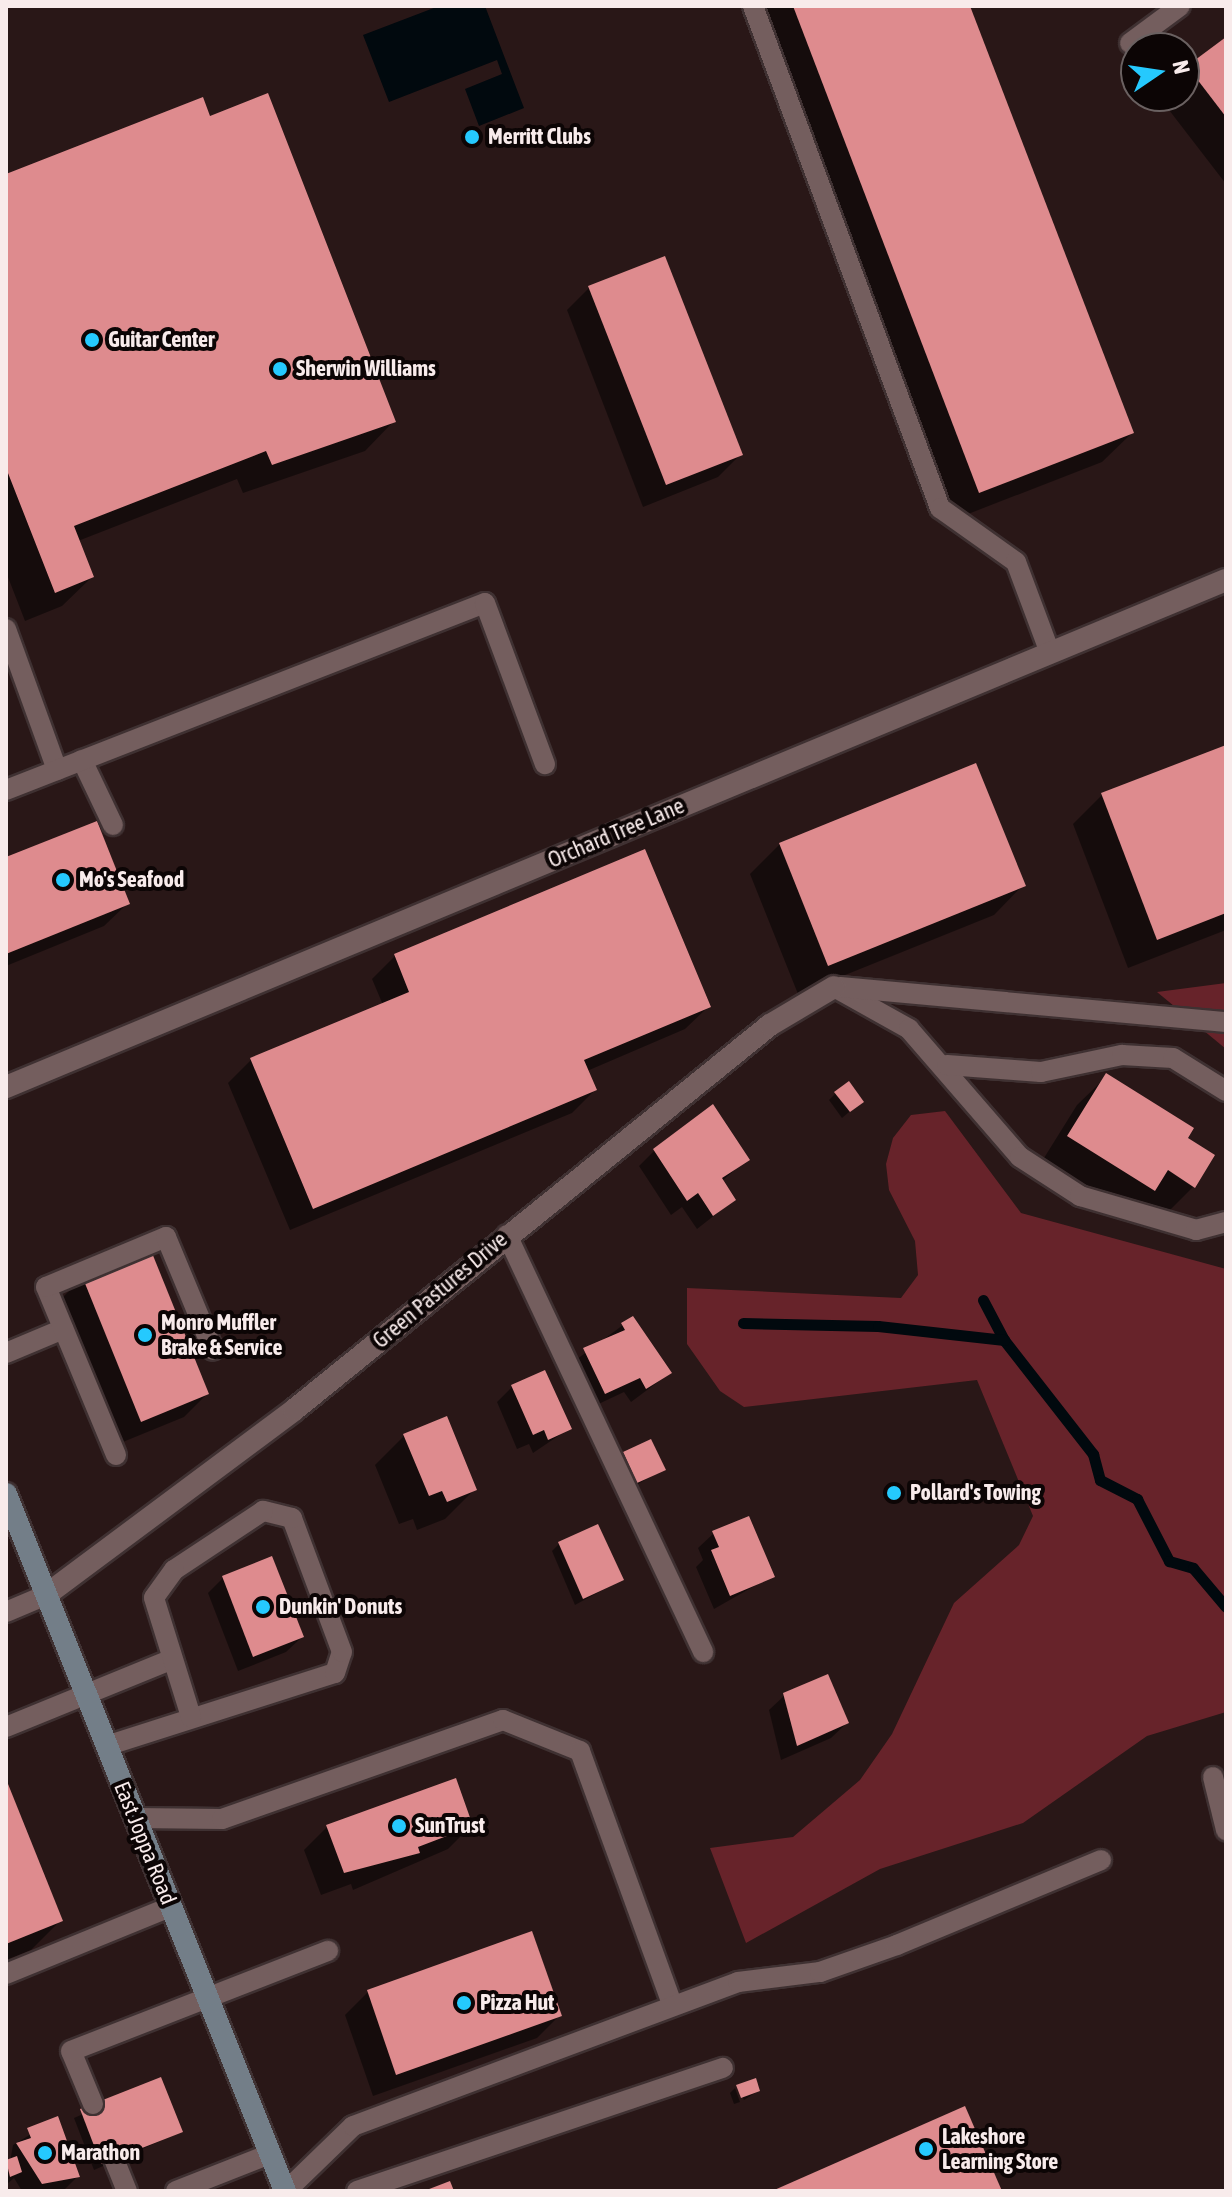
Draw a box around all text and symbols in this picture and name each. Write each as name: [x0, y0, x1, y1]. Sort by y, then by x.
north arrow: [1120, 32, 1200, 112]
text: N: [1167, 58, 1196, 76]
place label: Merritt Clubs: [488, 124, 591, 150]
marker: Merritt Clubs: [463, 128, 481, 146]
place label: Guitar Center: [108, 327, 215, 353]
marker: Guitar Center: [83, 331, 101, 349]
place label: Sherwin Williams: [296, 356, 436, 382]
marker: Sherwin Williams: [271, 360, 289, 378]
street label: Orchard Tree Lane: [544, 792, 688, 874]
place label: Mo's Seafood: [79, 867, 184, 893]
marker: Mo's Seafood: [54, 871, 72, 889]
street label: Green Pastures Drive: [368, 1226, 512, 1354]
place label: Monro Muffler Brake & Service: [161, 1309, 282, 1360]
marker: Monro Muffler Brake & Service: [136, 1326, 154, 1344]
place label: Pollard's Towing: [910, 1480, 1041, 1506]
marker: Pollard's Towing: [885, 1484, 903, 1502]
place label: Dunkin' Donuts: [279, 1594, 402, 1620]
marker: Dunkin' Donuts: [254, 1598, 272, 1616]
street label: East Joppa Road: [108, 1778, 182, 1908]
place label: SunTrust: [415, 1813, 485, 1839]
marker: SunTrust: [390, 1817, 408, 1835]
place label: Pizza Hut: [480, 1990, 554, 2016]
marker: Pizza Hut: [455, 1994, 473, 2012]
place label: Lakeshore Learning Store: [942, 2123, 1058, 2174]
place label: Marathon: [61, 2140, 140, 2166]
marker: Lakeshore Learning Store: [917, 2140, 935, 2158]
marker: Marathon: [36, 2144, 54, 2162]

